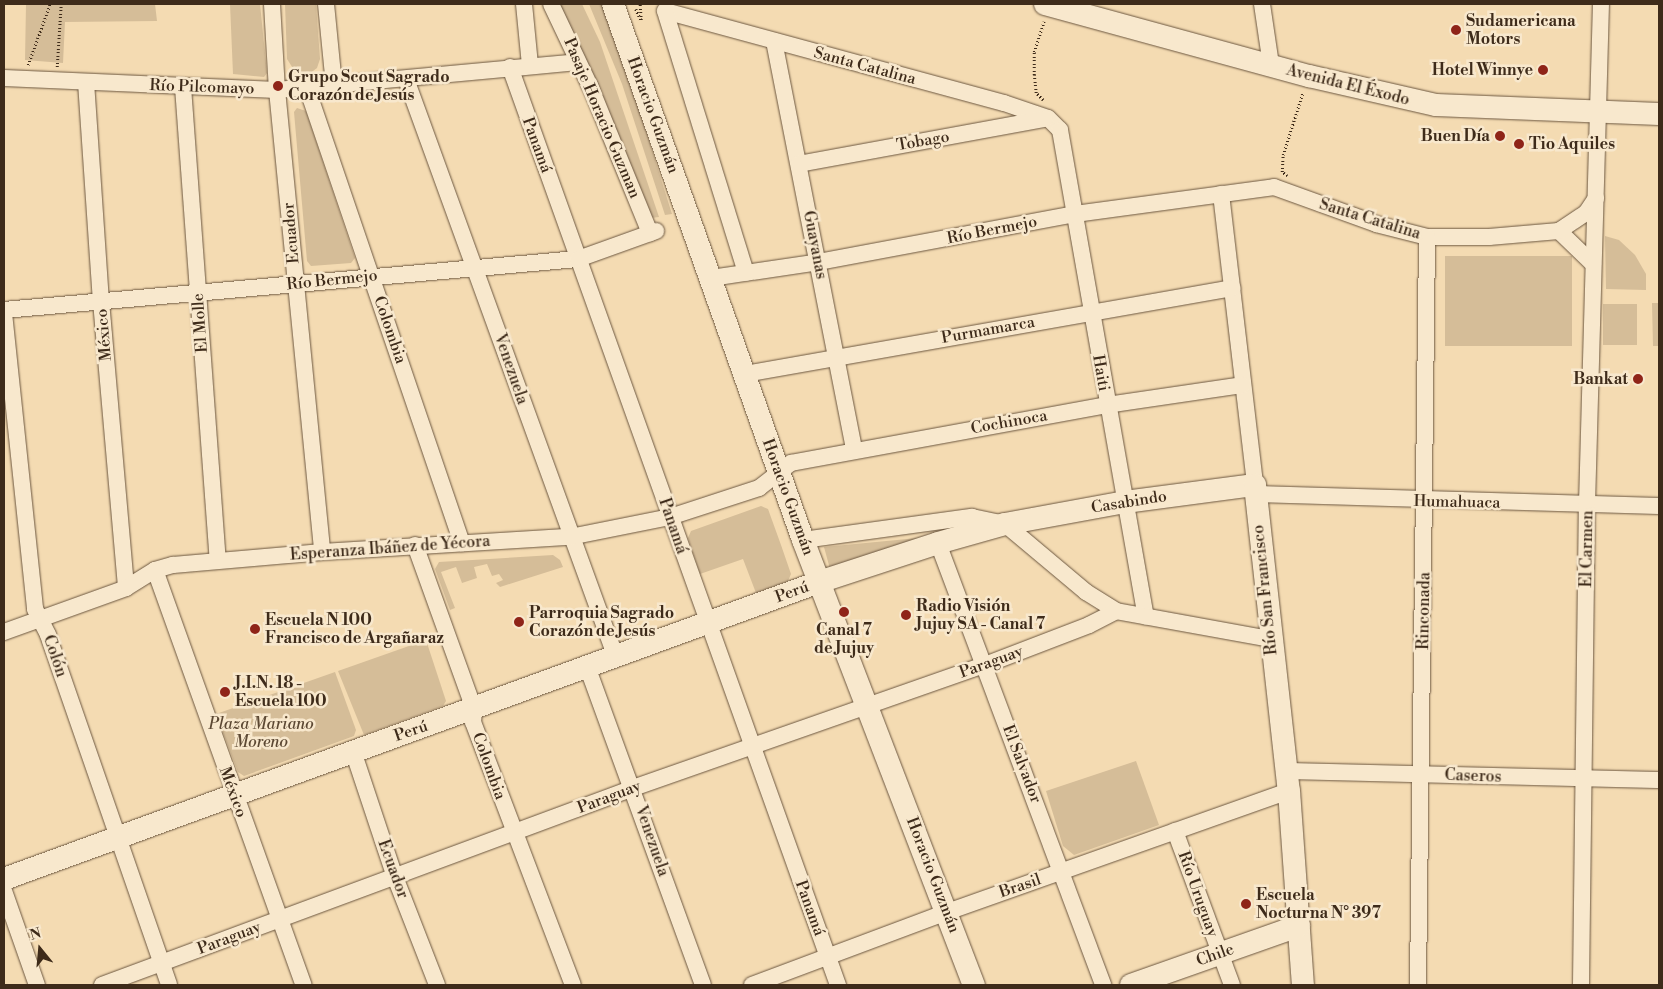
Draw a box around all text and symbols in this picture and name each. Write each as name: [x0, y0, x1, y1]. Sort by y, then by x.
place label: Sudamericana Motors: [1466, 11, 1576, 49]
marker: Sudamericana Motors: [1450, 24, 1462, 36]
street label: Pasaje Horacio Guzman: [559, 35, 645, 201]
street label: Santa Catalina: [812, 43, 918, 89]
street label: Horacio Guzmán: [623, 54, 683, 176]
street label: Avenida El Éxodo: [1284, 60, 1412, 110]
place label: Hotel Winnye: [1432, 60, 1533, 80]
marker: Hotel Winnye: [1537, 64, 1549, 76]
place label: Grupo Scout Sagrado Corazón de Jesús: [288, 67, 450, 105]
street label: Río Pilcomayo: [149, 76, 255, 98]
marker: Grupo Scout Sagrado Corazón de Jesús: [272, 80, 284, 92]
street label: Panamá: [518, 114, 556, 176]
place label: Buen Día: [1421, 126, 1490, 146]
street label: Tobago: [895, 127, 951, 155]
marker: Buen Día: [1494, 130, 1506, 142]
place label: Tio Aquiles: [1529, 134, 1615, 154]
marker: Tio Aquiles: [1513, 138, 1525, 150]
street label: Santa Catalina: [1317, 194, 1423, 244]
street label: Ecuador: [279, 202, 303, 264]
street label: Guayanas: [799, 209, 831, 281]
street label: Río Bermejo: [945, 212, 1039, 248]
street label: Río Bermejo: [285, 266, 379, 294]
street label: El Molle: [188, 293, 212, 353]
street label: Colombia: [369, 294, 411, 366]
street label: México: [92, 308, 116, 362]
street label: Purmamarca: [940, 312, 1036, 348]
street label: Venezuela: [490, 331, 532, 407]
street label: Haiti: [1088, 353, 1114, 393]
place label: Bankat: [1573, 369, 1628, 389]
marker: Bankat: [1632, 373, 1644, 385]
street label: Cochinoca: [969, 406, 1049, 438]
street label: Horacio Guzmán: [758, 436, 818, 558]
street label: Casabindo: [1090, 487, 1168, 517]
street label: Humahuaca: [1413, 492, 1501, 512]
street label: Panamá: [654, 495, 692, 557]
street label: El Carmen: [1577, 510, 1597, 588]
street label: Río San Francisco: [1249, 524, 1281, 656]
street label: Esperanza Ibáñez de Yécora: [289, 531, 491, 565]
street label: Rinconada: [1414, 572, 1434, 650]
street label: Perú: [773, 577, 811, 607]
place label: Radio Visión Jujuy SA - Canal 7: [916, 596, 1045, 634]
place label: Parroquia Sagrado Corazón de Jesús: [529, 603, 674, 641]
marker: Canal 7 de Jujuy: [838, 606, 850, 618]
marker: Radio Visión Jujuy SA - Canal 7: [900, 609, 912, 621]
place label: Escuela N 100 Francisco de Argañaraz: [265, 610, 444, 648]
marker: Parroquia Sagrado Corazón de Jesús: [513, 616, 525, 628]
place label: Canal 7 de Jujuy: [814, 620, 874, 658]
marker: Escuela N 100 Francisco de Argañaraz: [249, 623, 261, 635]
street label: Colón: [39, 632, 71, 680]
street label: Paraguay: [957, 642, 1025, 682]
place label: J.I.N. 18 - Escuela 100: [235, 673, 327, 711]
marker: J.I.N. 18 - Escuela 100: [219, 686, 231, 698]
park label: Plaza Mariano Moreno: [208, 714, 314, 752]
street label: Perú: [392, 716, 430, 746]
street label: El Salvador: [998, 722, 1046, 806]
street label: Colombia: [468, 730, 510, 802]
street label: México: [215, 764, 251, 820]
street label: Caseros: [1444, 765, 1502, 787]
street label: Paraguay: [575, 776, 643, 818]
street label: Venezuela: [631, 803, 673, 879]
street label: Horacio Guzmán: [902, 814, 964, 936]
street label: Ecuador: [373, 837, 413, 901]
street label: Río Uruguay: [1174, 849, 1222, 939]
street label: Brasil: [996, 870, 1044, 902]
street label: Panamá: [791, 877, 829, 939]
place label: Escuela Nocturna N° 397: [1256, 885, 1381, 923]
marker: Escuela Nocturna N° 397: [1240, 898, 1252, 910]
street label: Paraguay: [195, 917, 263, 959]
north arrow: [15, 924, 65, 974]
text: N: [28, 924, 44, 945]
street label: Chile: [1194, 939, 1236, 971]

